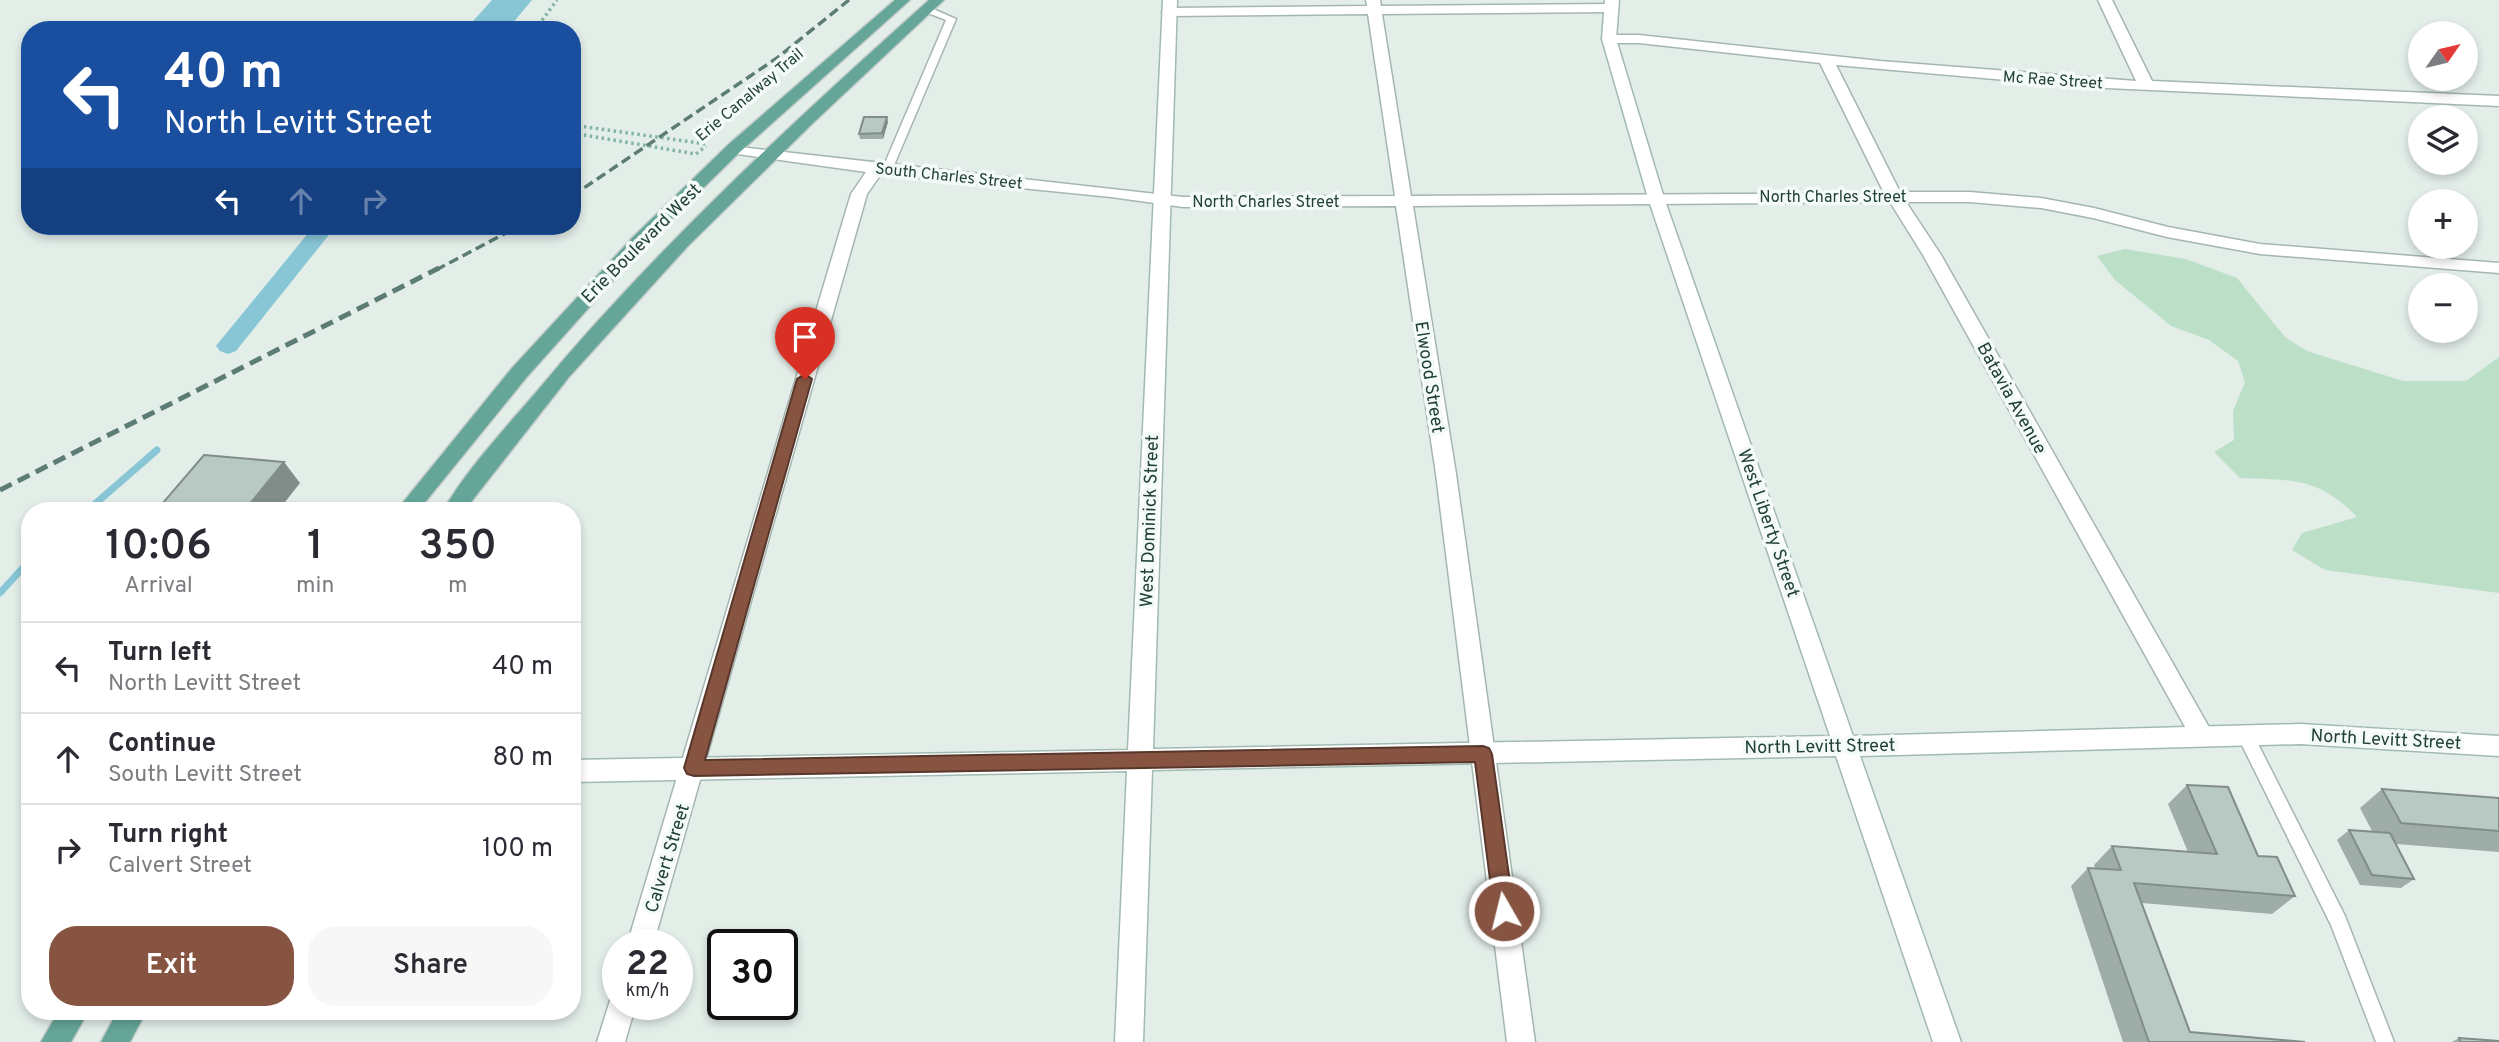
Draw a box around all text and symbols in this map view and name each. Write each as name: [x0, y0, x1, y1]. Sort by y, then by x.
north arrow: [2408, 21, 2478, 91]
map controls: [2408, 21, 2478, 343]
text: 40 m: [164, 44, 283, 106]
street label: Erie Canalway Trail: [692, 45, 808, 146]
icon: left: [49, 49, 140, 140]
street label: Mc Rae Street: [2002, 68, 2104, 94]
text: North Levitt Street: [164, 105, 433, 145]
button: layers: [2408, 105, 2478, 175]
street label: South Charles Street: [874, 159, 1023, 195]
street label: Erie Boulevard West: [577, 179, 707, 309]
icon: left: [209, 182, 247, 220]
icon: ahead: [282, 182, 320, 220]
icon: right: [355, 182, 393, 220]
street label: North Charles Street: [1759, 188, 1907, 208]
button: +: [2408, 189, 2478, 259]
street label: North Charles Street: [1192, 193, 1340, 213]
button: −: [2408, 273, 2478, 343]
pin: [775, 307, 835, 379]
icon: arrive: [786, 318, 824, 356]
street label: Elwood Street: [1408, 320, 1449, 435]
street label: Batavia Avenue: [1971, 339, 2051, 459]
street label: West Dominick Street: [1136, 434, 1165, 608]
street label: West Liberty Street: [1731, 446, 1804, 601]
text: 10:06: [105, 521, 212, 574]
text: 1: [307, 521, 323, 574]
text: 350: [419, 521, 497, 574]
text: Arrival: [124, 572, 193, 601]
text: min: [296, 572, 334, 601]
text: m: [448, 572, 467, 601]
text: Turn left: [108, 637, 212, 670]
icon: left: [49, 649, 87, 687]
text: 40 m: [492, 651, 553, 684]
text: North Levitt Street: [108, 670, 301, 699]
street label: North Levitt Street: [2310, 725, 2462, 756]
text: Continue: [108, 728, 216, 761]
street label: North Levitt Street: [1744, 735, 1896, 760]
icon: ahead: [49, 740, 87, 778]
text: 80 m: [493, 742, 553, 775]
text: South Levitt Street: [108, 761, 302, 790]
street label: Calvert Street: [641, 801, 696, 916]
text: Turn right: [108, 819, 228, 852]
icon: right: [49, 831, 87, 869]
text: 100 m: [482, 833, 553, 866]
text: Calvert Street: [108, 852, 252, 881]
position arrow: [1467, 874, 1541, 948]
button: Exit: [49, 926, 294, 1006]
button: Share: [308, 926, 553, 1006]
speed limit sign: 30: [707, 929, 798, 1020]
text: 22: [626, 943, 669, 987]
text: km/h: [626, 980, 669, 1003]

